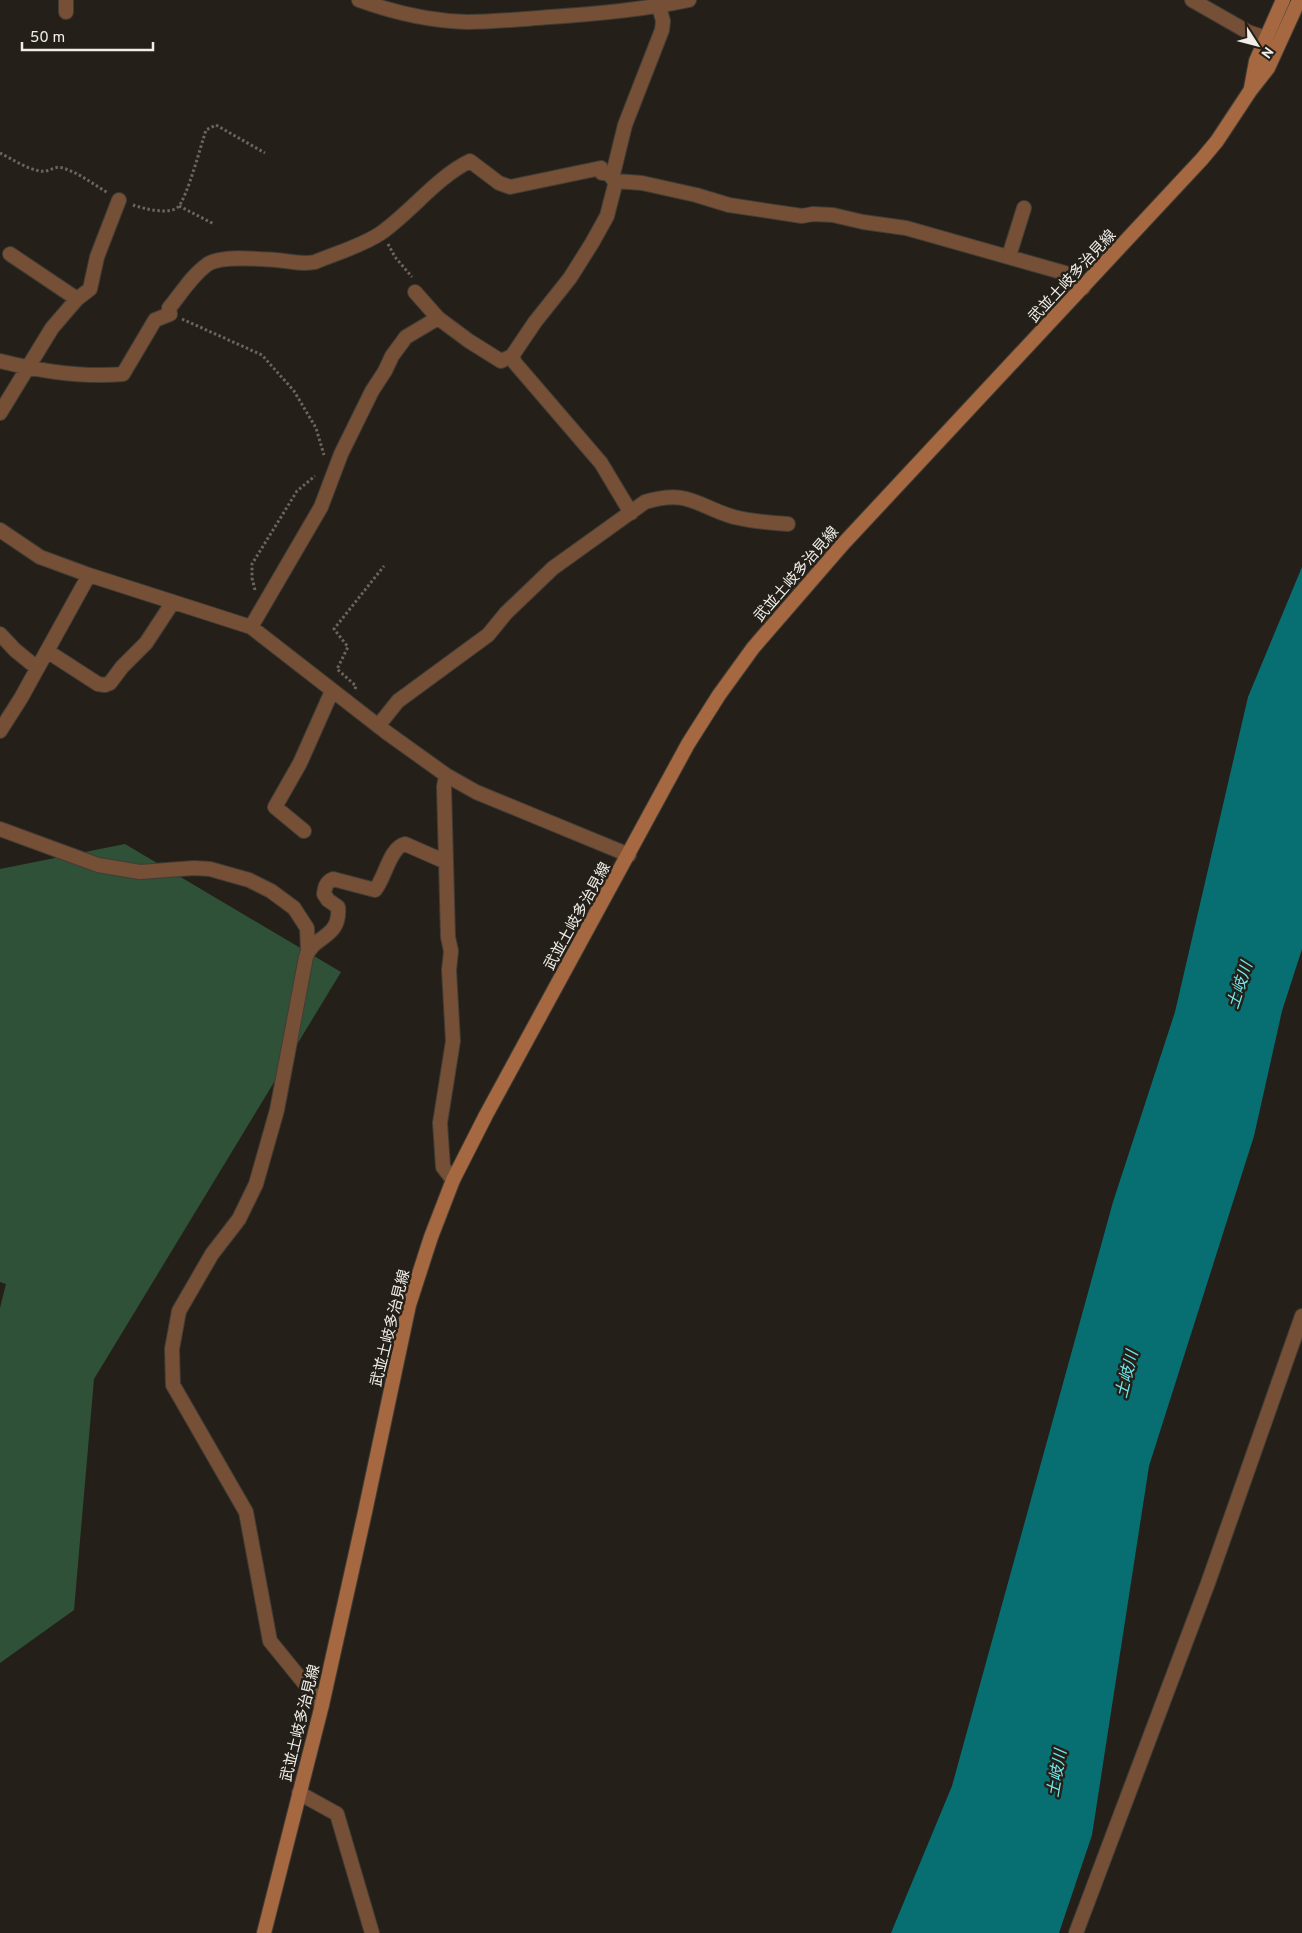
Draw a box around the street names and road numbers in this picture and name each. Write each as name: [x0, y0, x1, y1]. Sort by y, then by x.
street label: 武並土岐多治見線: [1025, 227, 1121, 327]
street label: 武並土岐多治見線: [751, 523, 844, 627]
street label: 武並土岐多治見線: [541, 860, 616, 974]
street label: 武並土岐多治見線: [368, 1268, 415, 1389]
street label: 武並土岐多治見線: [278, 1663, 325, 1784]

